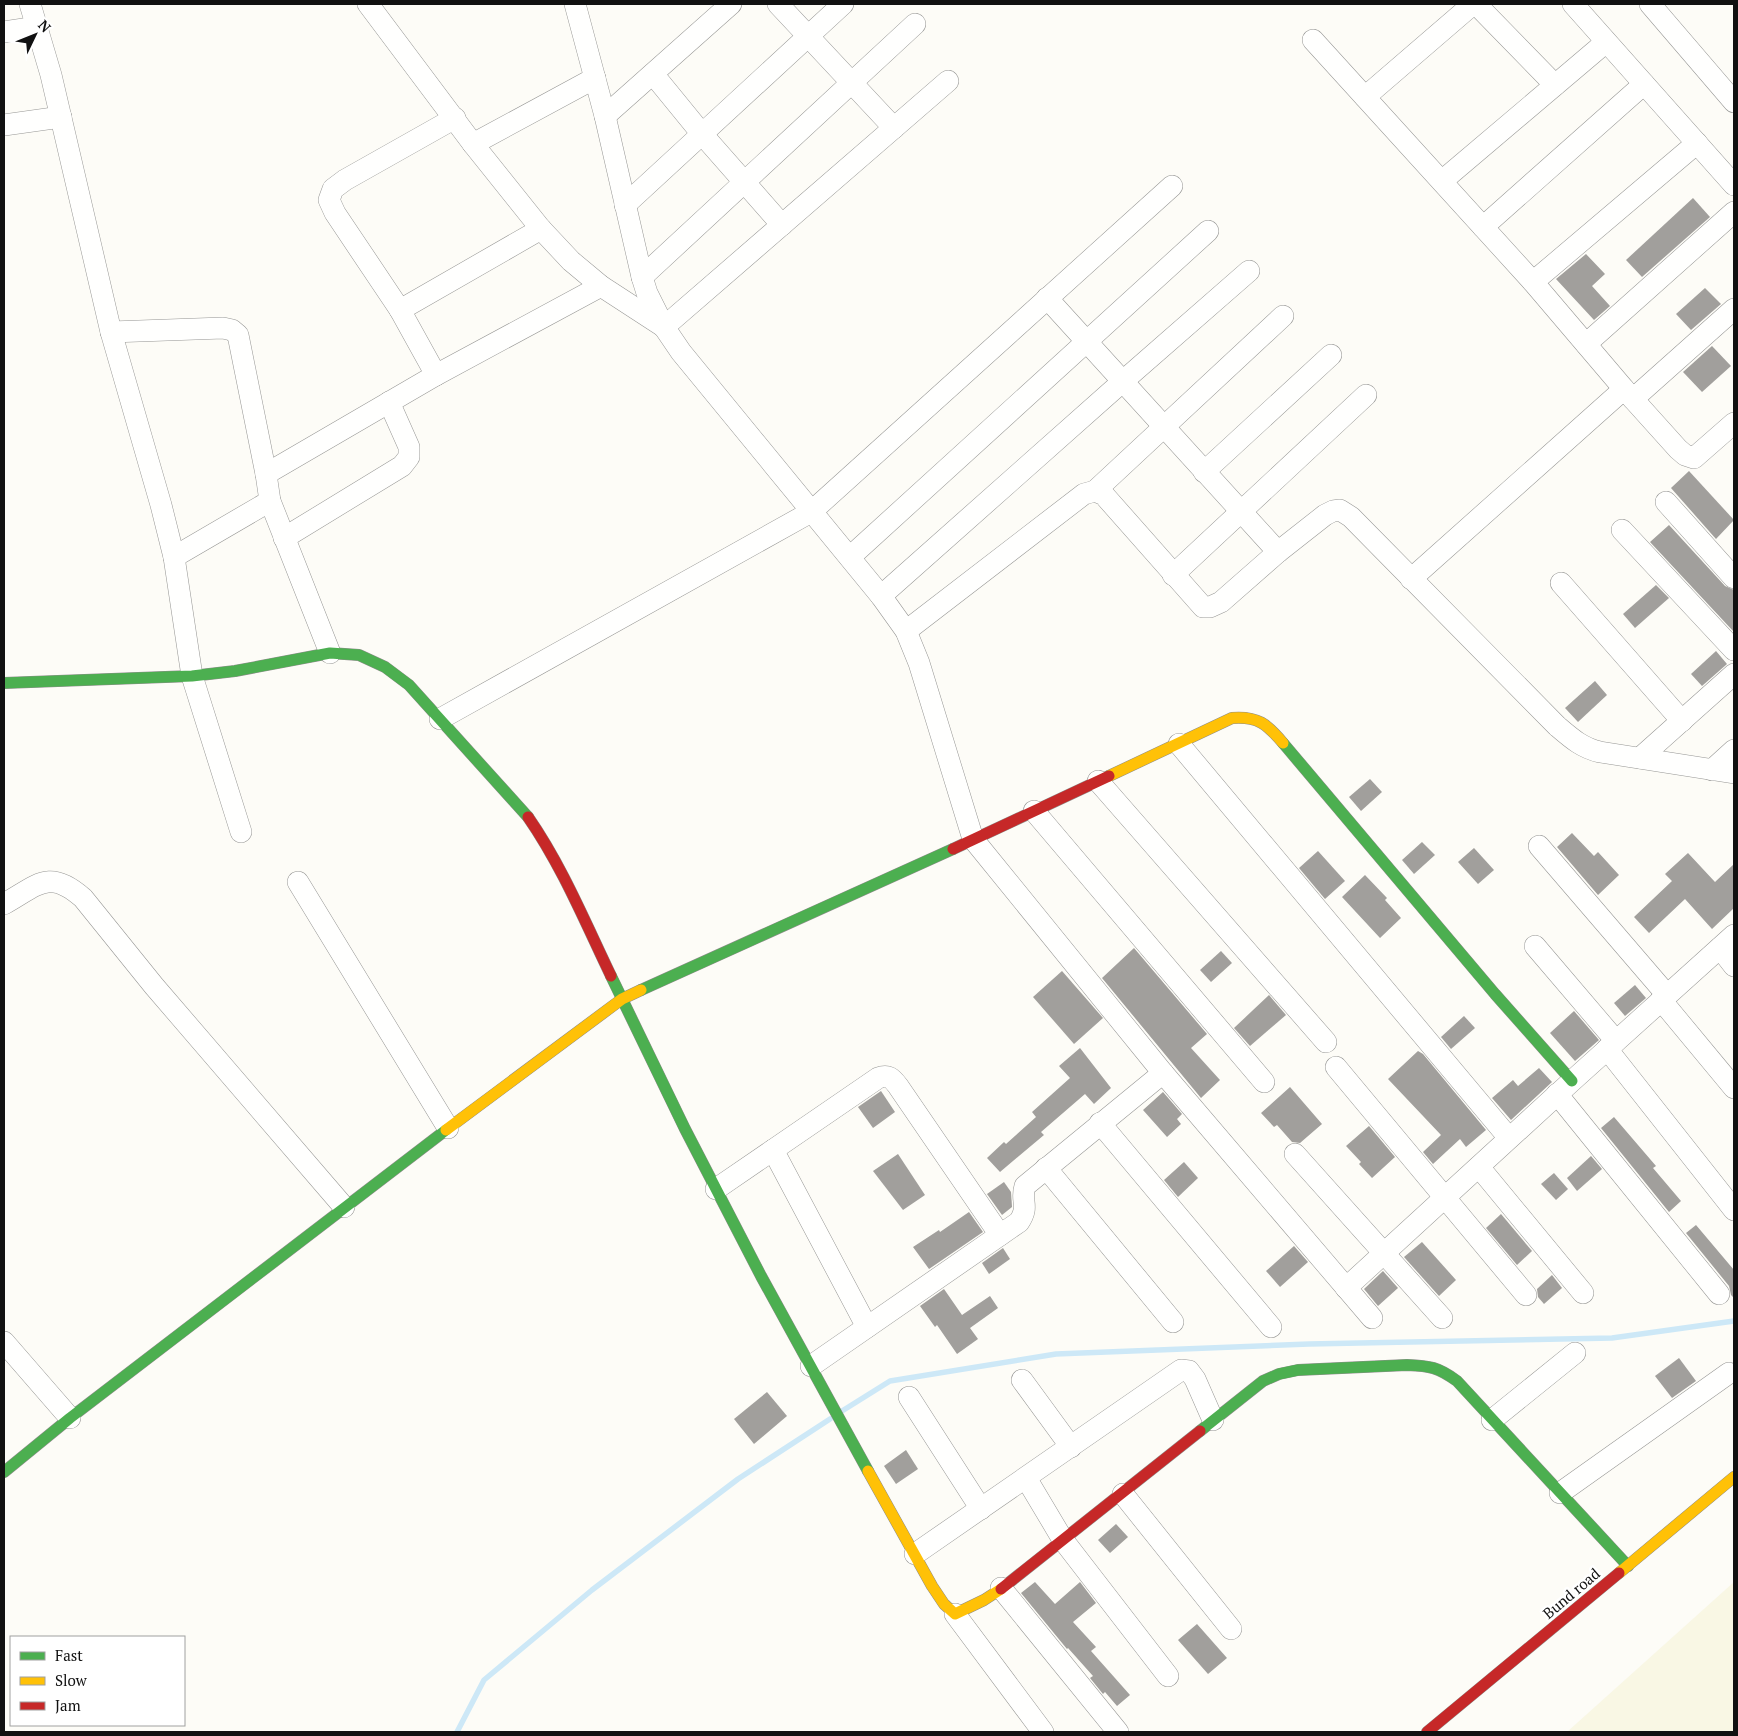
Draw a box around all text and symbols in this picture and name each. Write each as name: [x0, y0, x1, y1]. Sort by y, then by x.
north arrow: [10, 10, 60, 60]
text: N: [34, 15, 56, 36]
street label: Bund road: [1538, 1563, 1604, 1623]
legend: [10, 1636, 185, 1726]
text: Fast: [55, 1645, 83, 1665]
text: Slow: [55, 1670, 88, 1690]
text: Jam: [55, 1695, 81, 1715]

